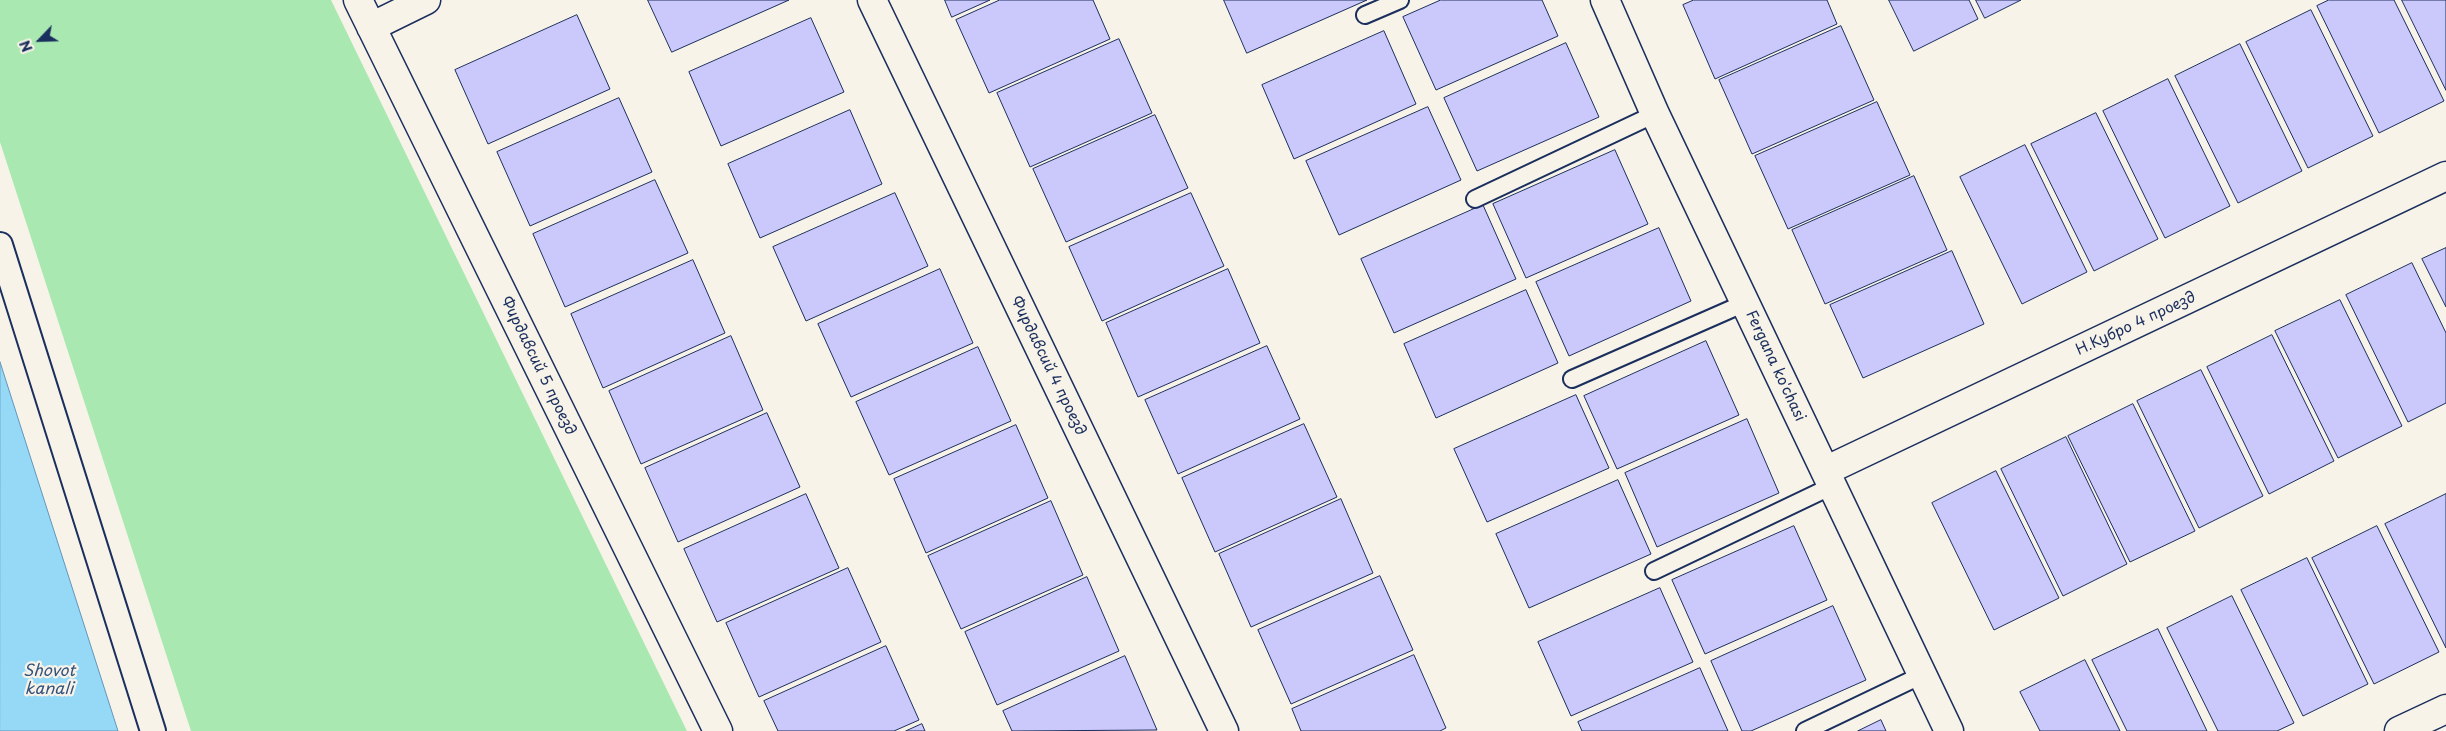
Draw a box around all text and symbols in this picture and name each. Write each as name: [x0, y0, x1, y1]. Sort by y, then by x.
north arrow: [15, 15, 65, 65]
text: N: [14, 37, 38, 56]
street label: Н.Кубро 4 проезд: [2073, 288, 2199, 360]
street label: Фирдавсий 5 проезд: [497, 294, 579, 438]
street label: Фирдавсий 4 проезд: [1007, 294, 1089, 438]
street label: Fergana ko'chasi: [1741, 308, 1809, 424]
water label: Shovot kanali: [23, 662, 75, 700]

